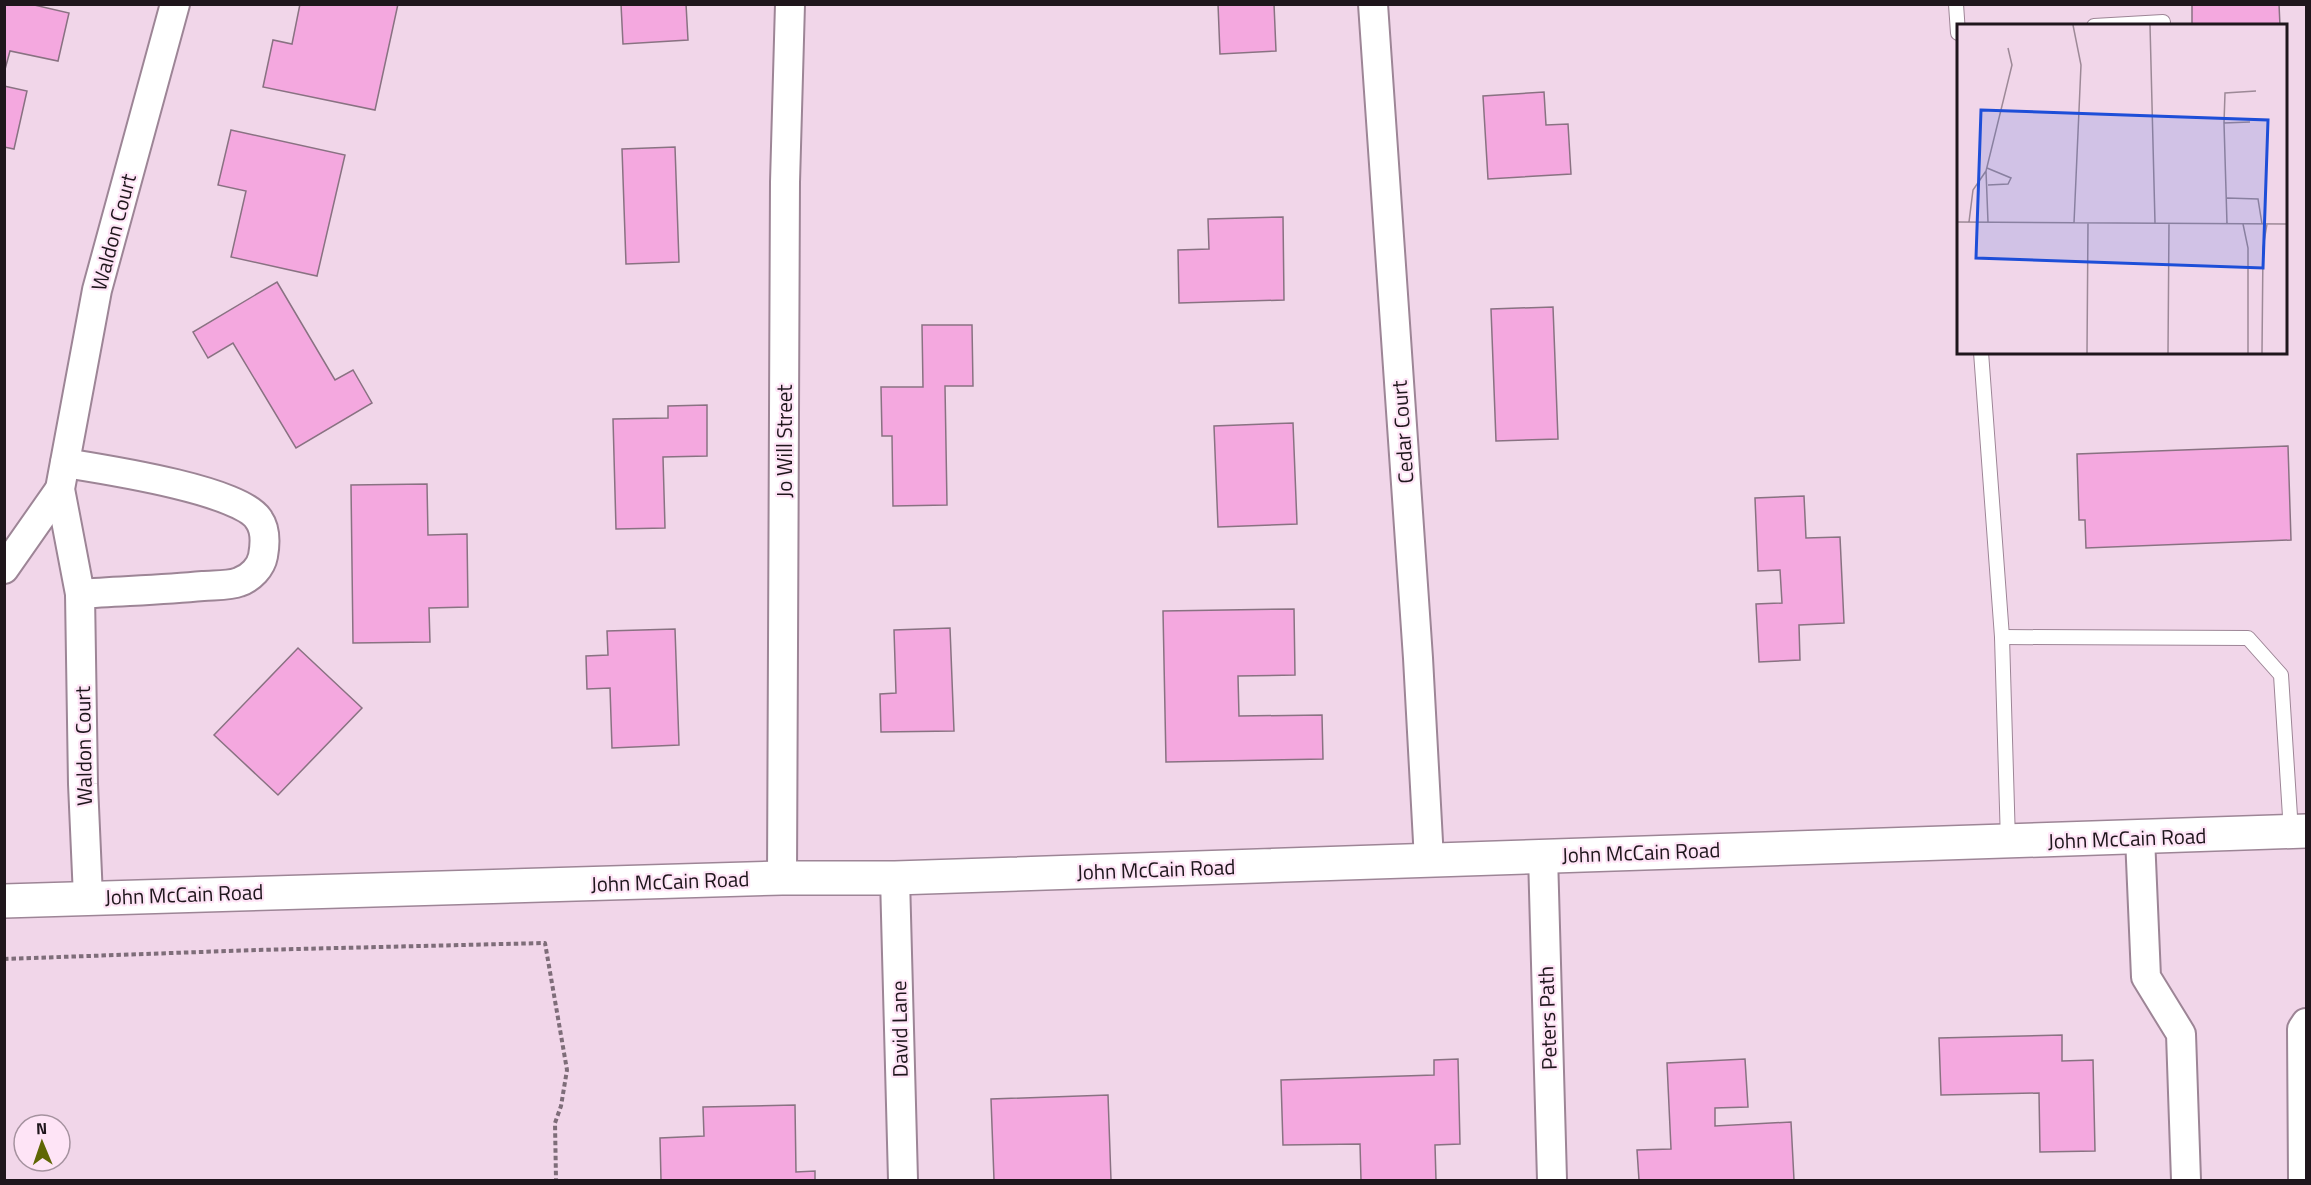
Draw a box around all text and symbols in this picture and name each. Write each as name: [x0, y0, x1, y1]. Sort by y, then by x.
inset map: [1957, 24, 2287, 354]
street label: Waldon Court: [82, 169, 144, 294]
street label: Cedar Court: [1382, 379, 1422, 485]
street label: Jo Will Street: [768, 384, 800, 498]
street label: Waldon Court: [66, 685, 100, 806]
street label: John McCain Road: [2047, 819, 2207, 857]
street label: John McCain Road: [1561, 833, 1721, 871]
street label: John McCain Road: [1076, 850, 1236, 888]
street label: John McCain Road: [590, 862, 750, 900]
street label: John McCain Road: [104, 875, 264, 913]
street label: Peters Path: [1529, 965, 1565, 1071]
street label: David Lane: [882, 980, 916, 1078]
north arrow: [12, 1113, 72, 1173]
text: N: [36, 1116, 47, 1140]

